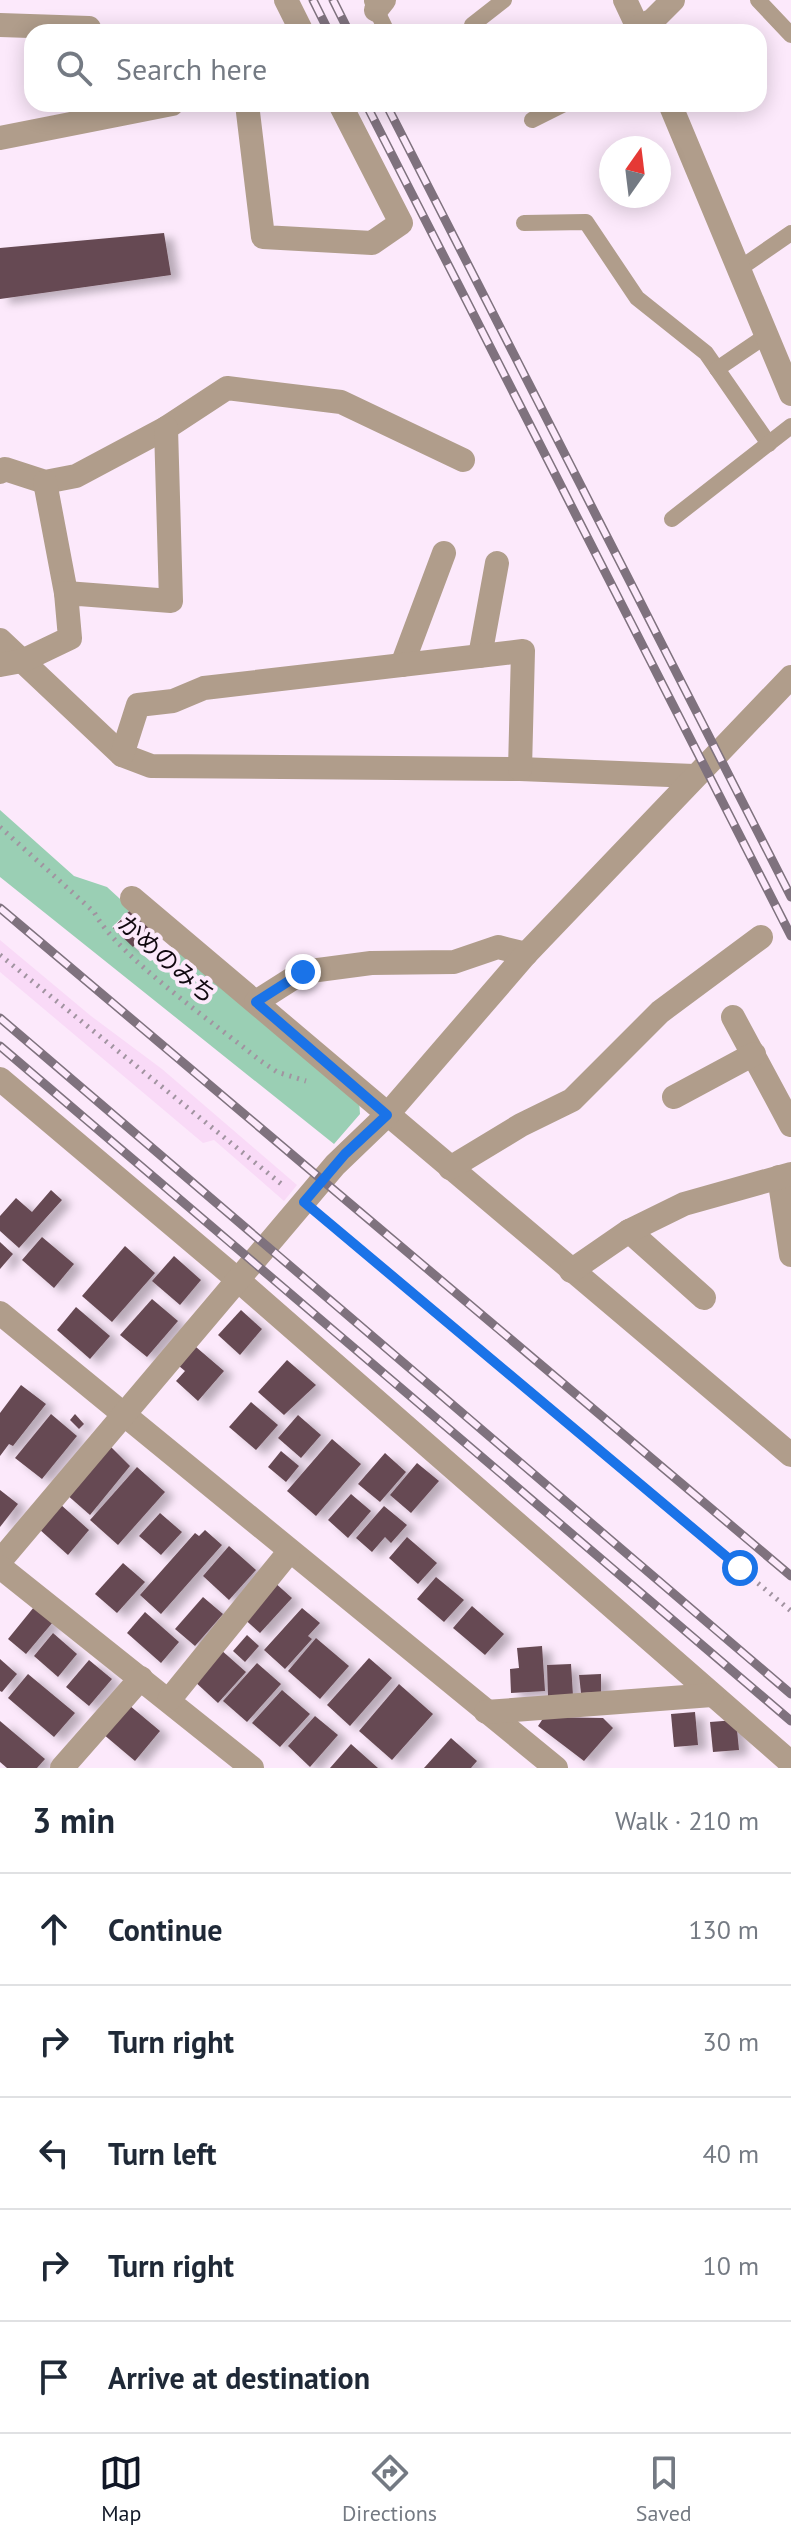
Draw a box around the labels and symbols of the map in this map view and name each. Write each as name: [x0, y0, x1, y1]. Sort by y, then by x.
north arrow: [599, 136, 671, 208]
street label: かめのみち: [112, 908, 222, 1010]
route end: [285, 954, 321, 990]
route start: [722, 1550, 758, 1586]

